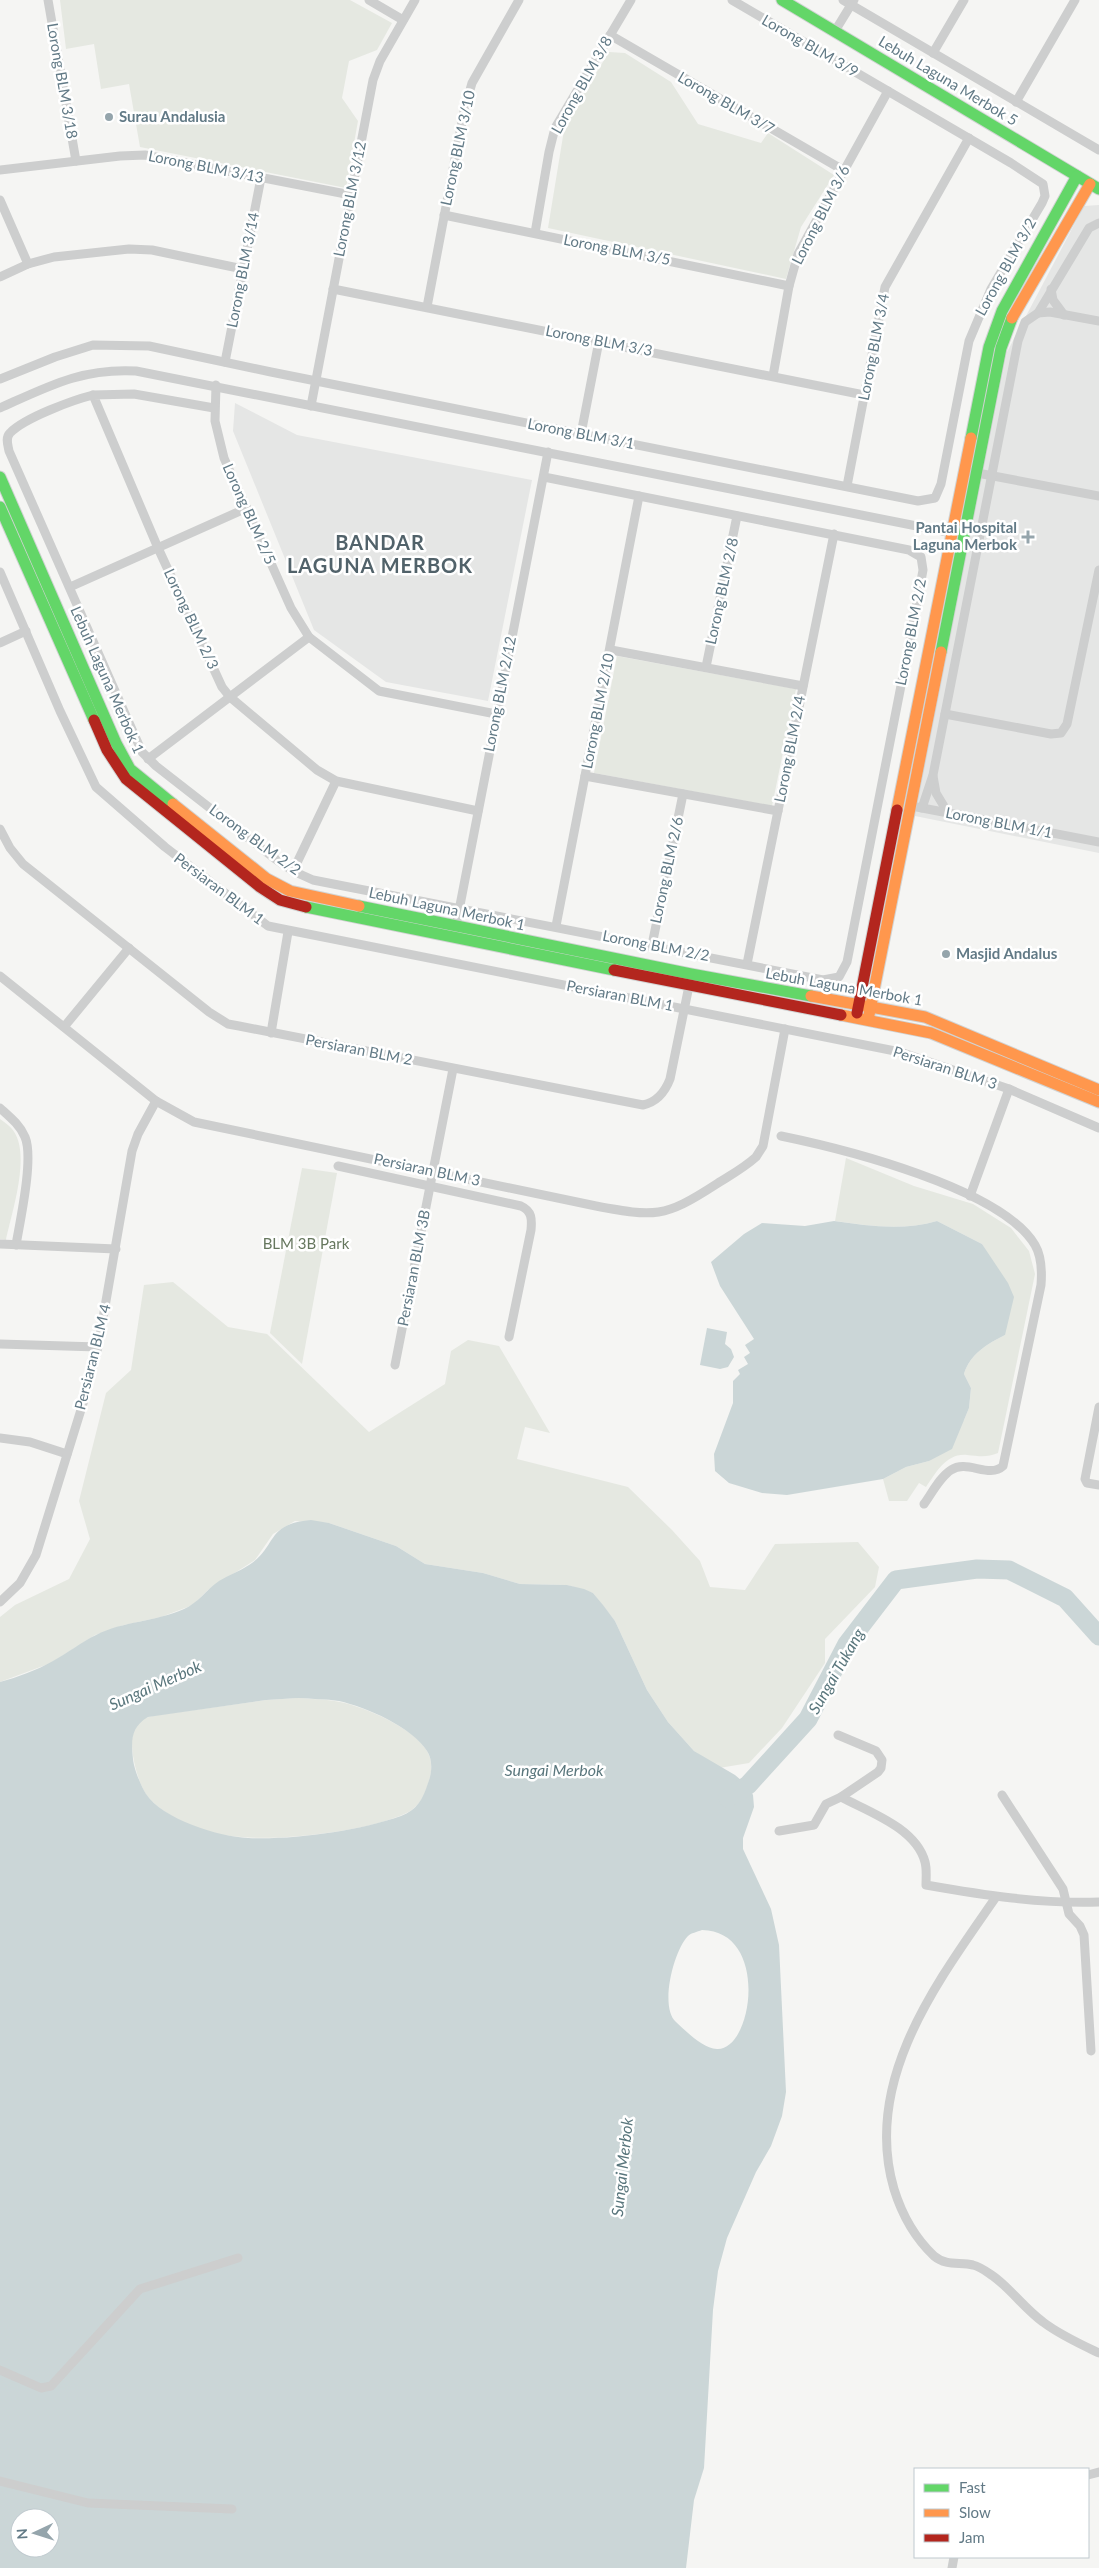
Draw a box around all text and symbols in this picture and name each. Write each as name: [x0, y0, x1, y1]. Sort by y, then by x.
street label: Lorong BLM 3/9: [759, 10, 862, 80]
street label: Lorong BLM 3/18: [44, 21, 82, 140]
street label: Lebuh Laguna Merbok 5: [876, 31, 1021, 129]
street label: Lorong BLM 3/8: [547, 33, 615, 136]
street label: Lorong BLM 3/7: [675, 67, 778, 137]
street label: Lorong BLM 3/10: [436, 88, 478, 207]
place label: Surau Andalusia: [119, 107, 225, 125]
marker: Surau Andalusia: [103, 111, 115, 123]
street label: Lorong BLM 3/12: [329, 139, 369, 258]
street label: Lorong BLM 3/13: [147, 146, 266, 186]
street label: Lorong BLM 3/6: [787, 162, 853, 267]
street label: Lorong BLM 3/14: [222, 210, 262, 329]
street label: Lorong BLM 3/2: [971, 215, 1039, 318]
street label: Lorong BLM 3/5: [562, 230, 672, 268]
street label: Lorong BLM 3/4: [854, 291, 892, 402]
street label: Lorong BLM 3/3: [544, 321, 654, 359]
street label: Lorong BLM 3/1: [526, 414, 636, 452]
street label: Lorong BLM 2/5: [220, 460, 280, 567]
place label: Pantai Hospital Laguna Merbok: [913, 518, 1018, 553]
district label: BANDAR LAGUNA MERBOK: [287, 530, 473, 577]
marker: Pantai Hospital Laguna Merbok: [1021, 530, 1035, 544]
street label: Lorong BLM 2/8: [701, 536, 741, 646]
street label: Lorong BLM 2/3: [161, 566, 223, 672]
street label: Lorong BLM 2/2: [891, 577, 929, 687]
street label: Lebuh Laguna Merbok 1: [67, 603, 149, 756]
street label: Lorong BLM 2/12: [479, 634, 519, 753]
street label: Lorong BLM 2/10: [577, 651, 617, 770]
street label: Lorong BLM 2/4: [770, 693, 808, 804]
street label: Lorong BLM 2/2: [206, 800, 305, 878]
street label: Lorong BLM 1/1: [944, 803, 1054, 841]
street label: Lorong BLM 2/6: [646, 814, 686, 925]
street label: Persiaran BLM 1: [171, 848, 268, 928]
street label: Lebuh Laguna Merbok 1: [367, 883, 527, 933]
street label: Lorong BLM 2/2: [601, 926, 711, 964]
place label: Masjid Andalus: [956, 944, 1058, 962]
marker: Masjid Andalus: [940, 948, 952, 960]
street label: Lebuh Laguna Merbok 1: [764, 963, 924, 1009]
street label: Persiaran BLM 1: [565, 976, 675, 1014]
street label: Persiaran BLM 2: [304, 1030, 414, 1068]
street label: Persiaran BLM 3: [891, 1042, 1000, 1092]
street label: Persiaran BLM 3: [372, 1149, 482, 1189]
street label: Persiaran BLM 3B: [393, 1208, 433, 1327]
park label: BLM 3B Park: [263, 1234, 350, 1252]
street label: Persiaran BLM 4: [70, 1302, 114, 1412]
water label: Sungai Tukang: [804, 1625, 868, 1717]
water label: Sungai Merbok: [106, 1656, 204, 1713]
water label: Sungai Merbok: [504, 1760, 604, 1779]
water label: Sungai Merbok: [607, 2116, 636, 2217]
legend: [914, 2468, 1089, 2558]
text: Fast: [959, 2478, 986, 2496]
text: Slow: [959, 2503, 991, 2521]
north arrow: [10, 2508, 60, 2558]
text: N: [13, 2528, 30, 2540]
text: Jam: [959, 2528, 985, 2546]

